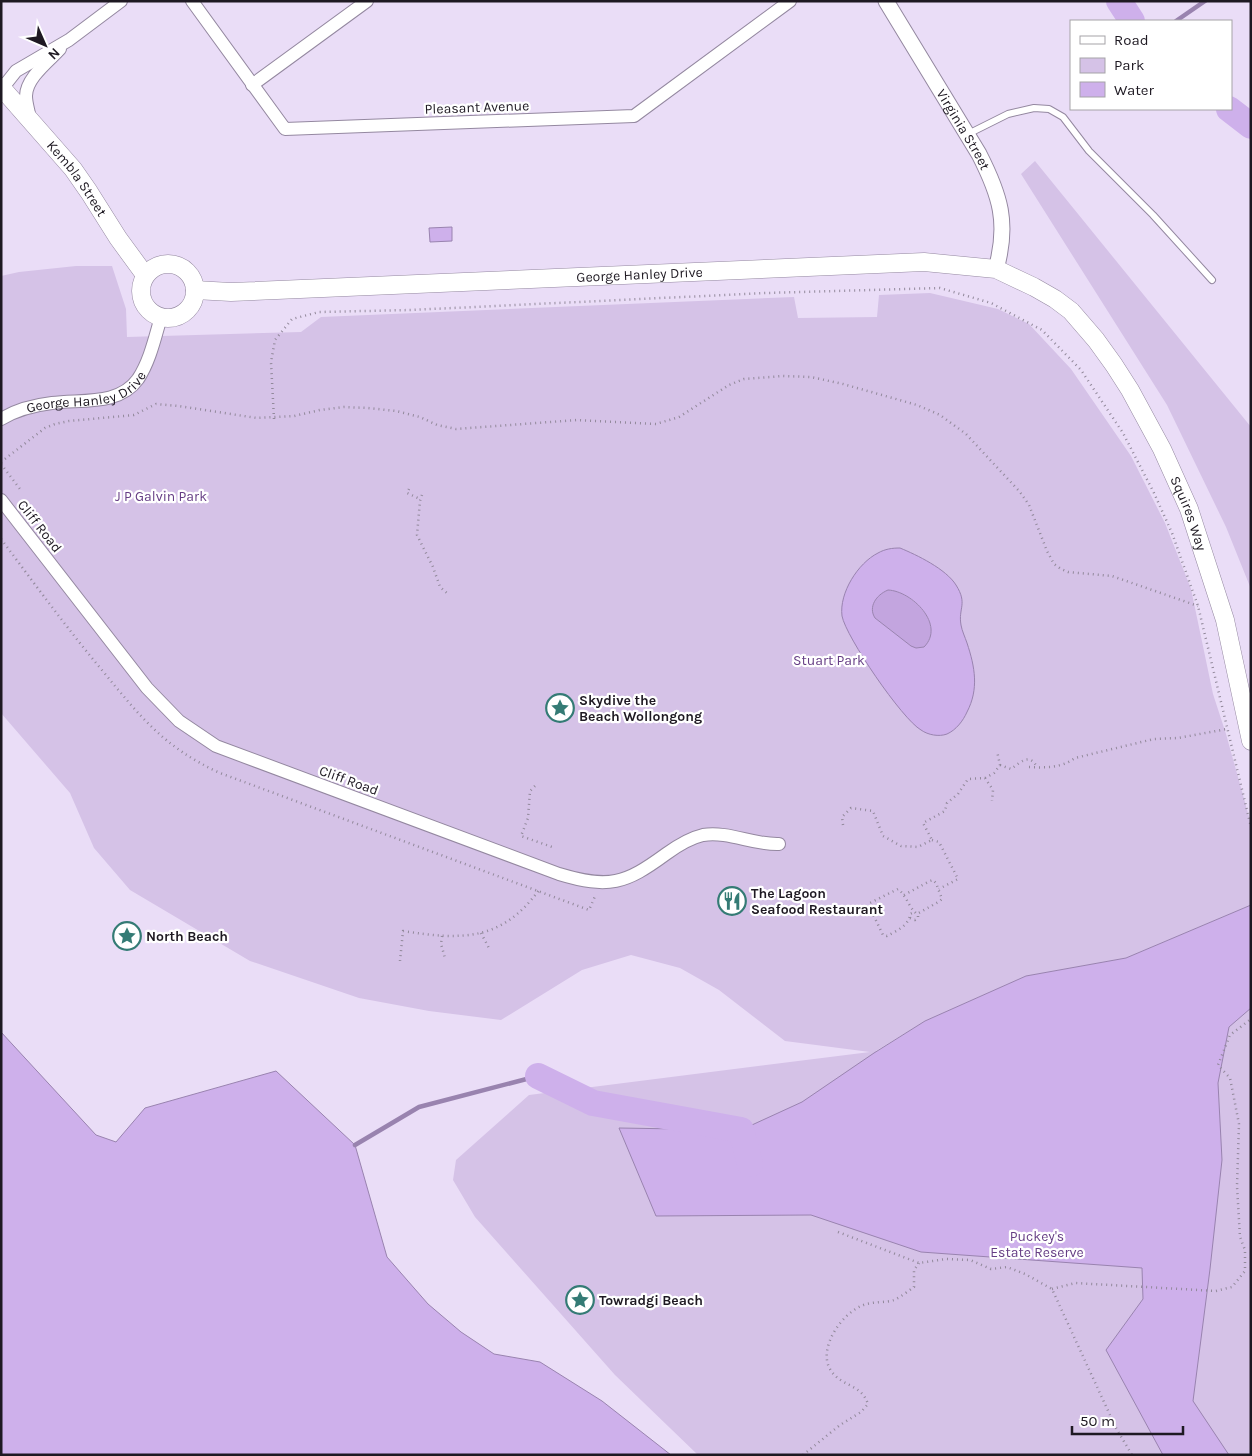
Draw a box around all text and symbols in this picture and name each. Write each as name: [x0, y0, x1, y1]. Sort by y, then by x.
north arrow: [20, 20, 70, 70]
legend: [1070, 20, 1232, 110]
text: Road: [1114, 31, 1149, 49]
text: N: [44, 44, 63, 63]
text: Park: [1114, 56, 1144, 74]
text: Water: [1114, 81, 1155, 99]
street label: Virginia Street: [933, 86, 994, 173]
street label: Pleasant Avenue: [424, 97, 530, 118]
street label: Kembla Street: [43, 137, 110, 220]
street label: George Hanley Drive: [576, 264, 703, 286]
street label: George Hanley Drive: [25, 368, 150, 417]
street label: Squires Way: [1166, 474, 1210, 553]
park label: J P Galvin Park: [115, 488, 207, 505]
street label: Cliff Road: [14, 497, 65, 556]
park label: Stuart Park: [793, 652, 865, 669]
place label: Skydive the Beach Wollongong: [579, 692, 702, 725]
place icon: Skydive the Beach Wollongong: [545, 693, 575, 723]
street label: Cliff Road: [317, 762, 381, 799]
place label: The Lagoon Seafood Restaurant: [751, 885, 883, 918]
restaurant icon: The Lagoon Seafood Restaurant: [717, 886, 747, 916]
place icon: North Beach: [112, 921, 142, 951]
place label: North Beach: [146, 928, 228, 945]
park label: Puckey's Estate Reserve: [990, 1228, 1084, 1261]
place icon: Towradgi Beach: [565, 1285, 595, 1315]
place label: Towradgi Beach: [599, 1292, 703, 1309]
scale bar: [1072, 1404, 1183, 1436]
text: 50 m: [1080, 1412, 1115, 1430]

